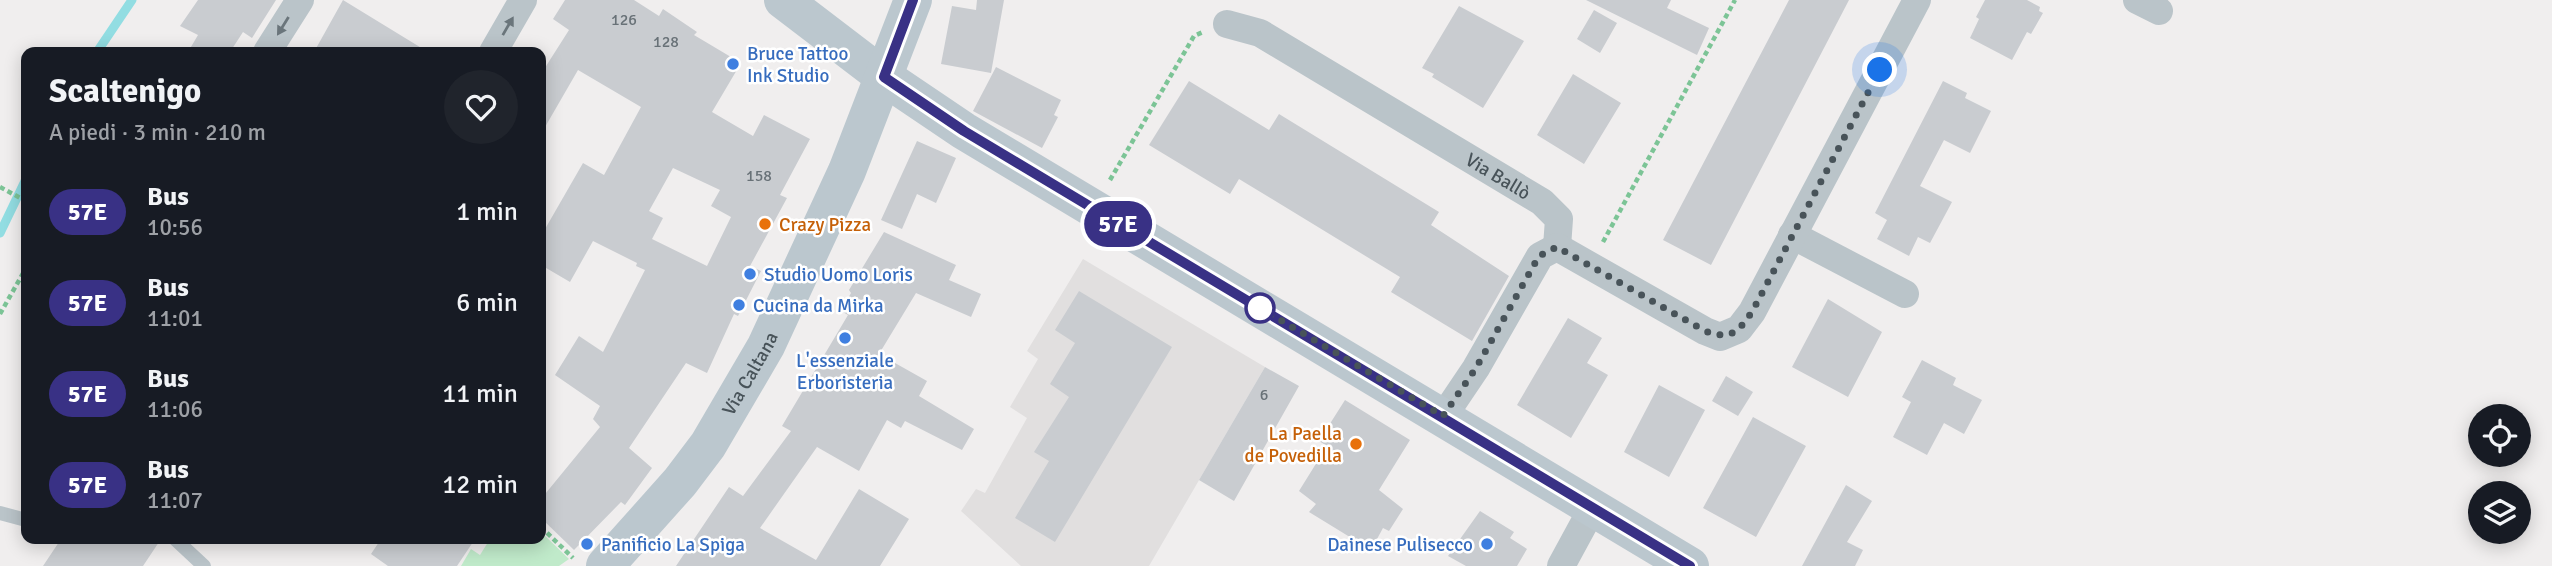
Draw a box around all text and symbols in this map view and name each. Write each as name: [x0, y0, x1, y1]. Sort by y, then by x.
house number: 126: [611, 10, 637, 30]
one-way arrow: [277, 17, 290, 36]
one-way arrow: [502, 17, 514, 36]
house number: 128: [653, 32, 679, 52]
place label: Bruce Tattoo Ink Studio: [747, 42, 848, 88]
your location: [1862, 52, 1897, 87]
marker: Bruce Tattoo Ink Studio: [725, 56, 741, 72]
button: heart: [444, 70, 518, 144]
text: Scaltenigo: [49, 71, 201, 112]
text: A piedi · 3 min · 210 m: [49, 118, 266, 147]
street label: Via Ballò: [1461, 148, 1535, 205]
house number: 158: [746, 166, 772, 186]
text: Bus: [147, 181, 189, 213]
text: 1 min: [456, 196, 518, 228]
text: 57E: [68, 197, 107, 227]
line badge: 57E: [1078, 201, 1158, 247]
text: 57E: [1098, 209, 1138, 239]
text: 10:56: [147, 213, 203, 242]
place label: Crazy Pizza: [779, 213, 871, 237]
marker: Crazy Pizza: [757, 216, 773, 232]
place label: Studio Uomo Loris: [764, 263, 913, 287]
marker: Studio Uomo Loris: [742, 266, 758, 282]
text: Bus: [147, 272, 189, 304]
text: 6 min: [456, 287, 518, 319]
text: 57E: [68, 288, 107, 318]
unlabelled marker: [1245, 293, 1275, 323]
place label: Cucina da Mirka: [753, 294, 884, 318]
marker: Cucina da Mirka: [731, 297, 747, 313]
text: 11:01: [147, 304, 203, 333]
street label: Via Caltana: [717, 328, 784, 420]
marker: L'essenziale Erboristeria: [837, 330, 853, 346]
place label: L'essenziale Erboristeria: [796, 349, 894, 395]
text: Bus: [147, 363, 189, 395]
text: 11 min: [442, 378, 518, 410]
text: 57E: [68, 379, 107, 409]
house number: 6: [1260, 385, 1268, 405]
text: 11:06: [147, 395, 203, 424]
map controls: [2468, 404, 2531, 544]
button: locate: [2468, 404, 2531, 467]
place label: La Paella de Povedilla: [1245, 422, 1342, 468]
marker: La Paella de Povedilla: [1348, 436, 1364, 452]
text: Bus: [147, 454, 189, 486]
text: 12 min: [442, 469, 518, 501]
text: 57E: [68, 470, 107, 500]
button: layers: [2468, 481, 2531, 544]
text: 11:07: [147, 486, 203, 515]
place label: Panificio La Spiga: [601, 533, 745, 557]
place label: Dainese Pulisecco: [1327, 533, 1473, 557]
marker: Panificio La Spiga: [579, 536, 595, 552]
marker: Dainese Pulisecco: [1479, 536, 1495, 552]

